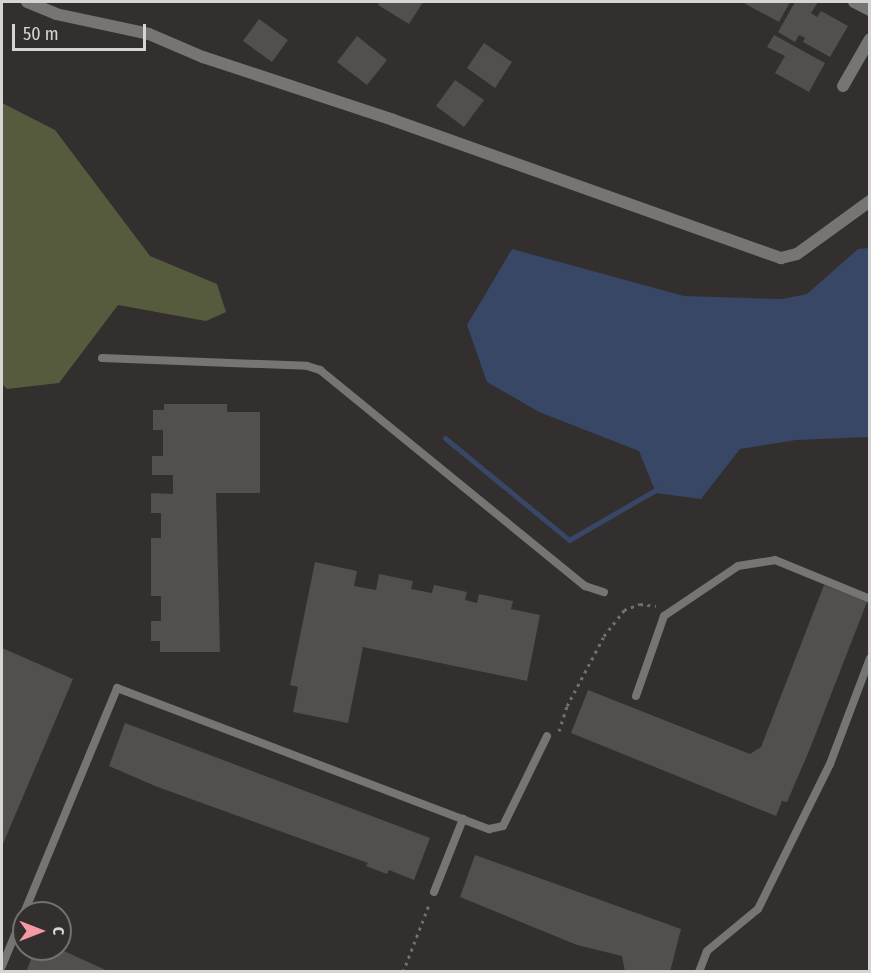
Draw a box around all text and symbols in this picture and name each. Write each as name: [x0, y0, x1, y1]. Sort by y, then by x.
scale bar: [15, 12, 148, 50]
text: 50 m: [23, 23, 59, 45]
north arrow: [12, 901, 72, 961]
text: С: [49, 927, 68, 935]

